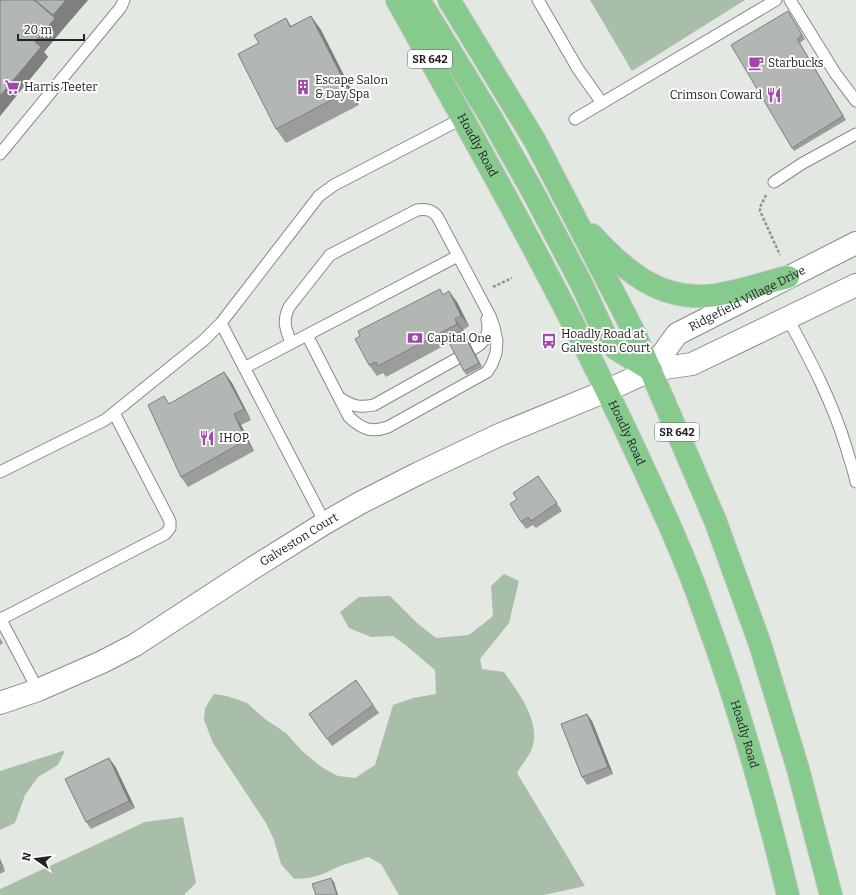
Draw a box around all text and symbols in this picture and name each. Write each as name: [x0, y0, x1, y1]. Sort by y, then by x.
scale bar: [18, 16, 84, 42]
text: 20 m: [24, 23, 53, 37]
road number: SR 642: [408, 50, 452, 68]
cafe icon: Starbucks: [747, 54, 765, 72]
place label: Starbucks: [768, 56, 824, 70]
place label: Escape Salon & Day Spa: [315, 73, 388, 101]
supermarket icon: Harris Teeter: [3, 78, 21, 96]
building icon: Escape Salon & Day Spa: [294, 78, 312, 96]
place label: Harris Teeter: [24, 80, 98, 94]
restaurant icon: Crimson Coward: [765, 86, 783, 104]
place label: Crimson Coward: [670, 88, 762, 102]
street label: Hoadly Road: [454, 111, 501, 179]
street label: Ridgefield Village Drive: [686, 263, 808, 334]
place label: Hoadly Road at Galveston Court: [561, 327, 651, 355]
bank icon: Capital One: [406, 329, 424, 347]
place label: Capital One: [427, 331, 491, 345]
bus stop icon: Hoadly Road at Galveston Court: [540, 332, 558, 350]
street label: Hoadly Road: [605, 398, 648, 467]
road number: SR 642: [655, 423, 699, 441]
restaurant icon: IHOP: [198, 429, 216, 447]
place label: IHOP: [219, 431, 249, 445]
street label: Galveston Court: [257, 510, 341, 569]
street label: Hoadly Road: [728, 698, 761, 770]
north arrow: [16, 839, 56, 879]
text: N: [19, 851, 34, 862]

